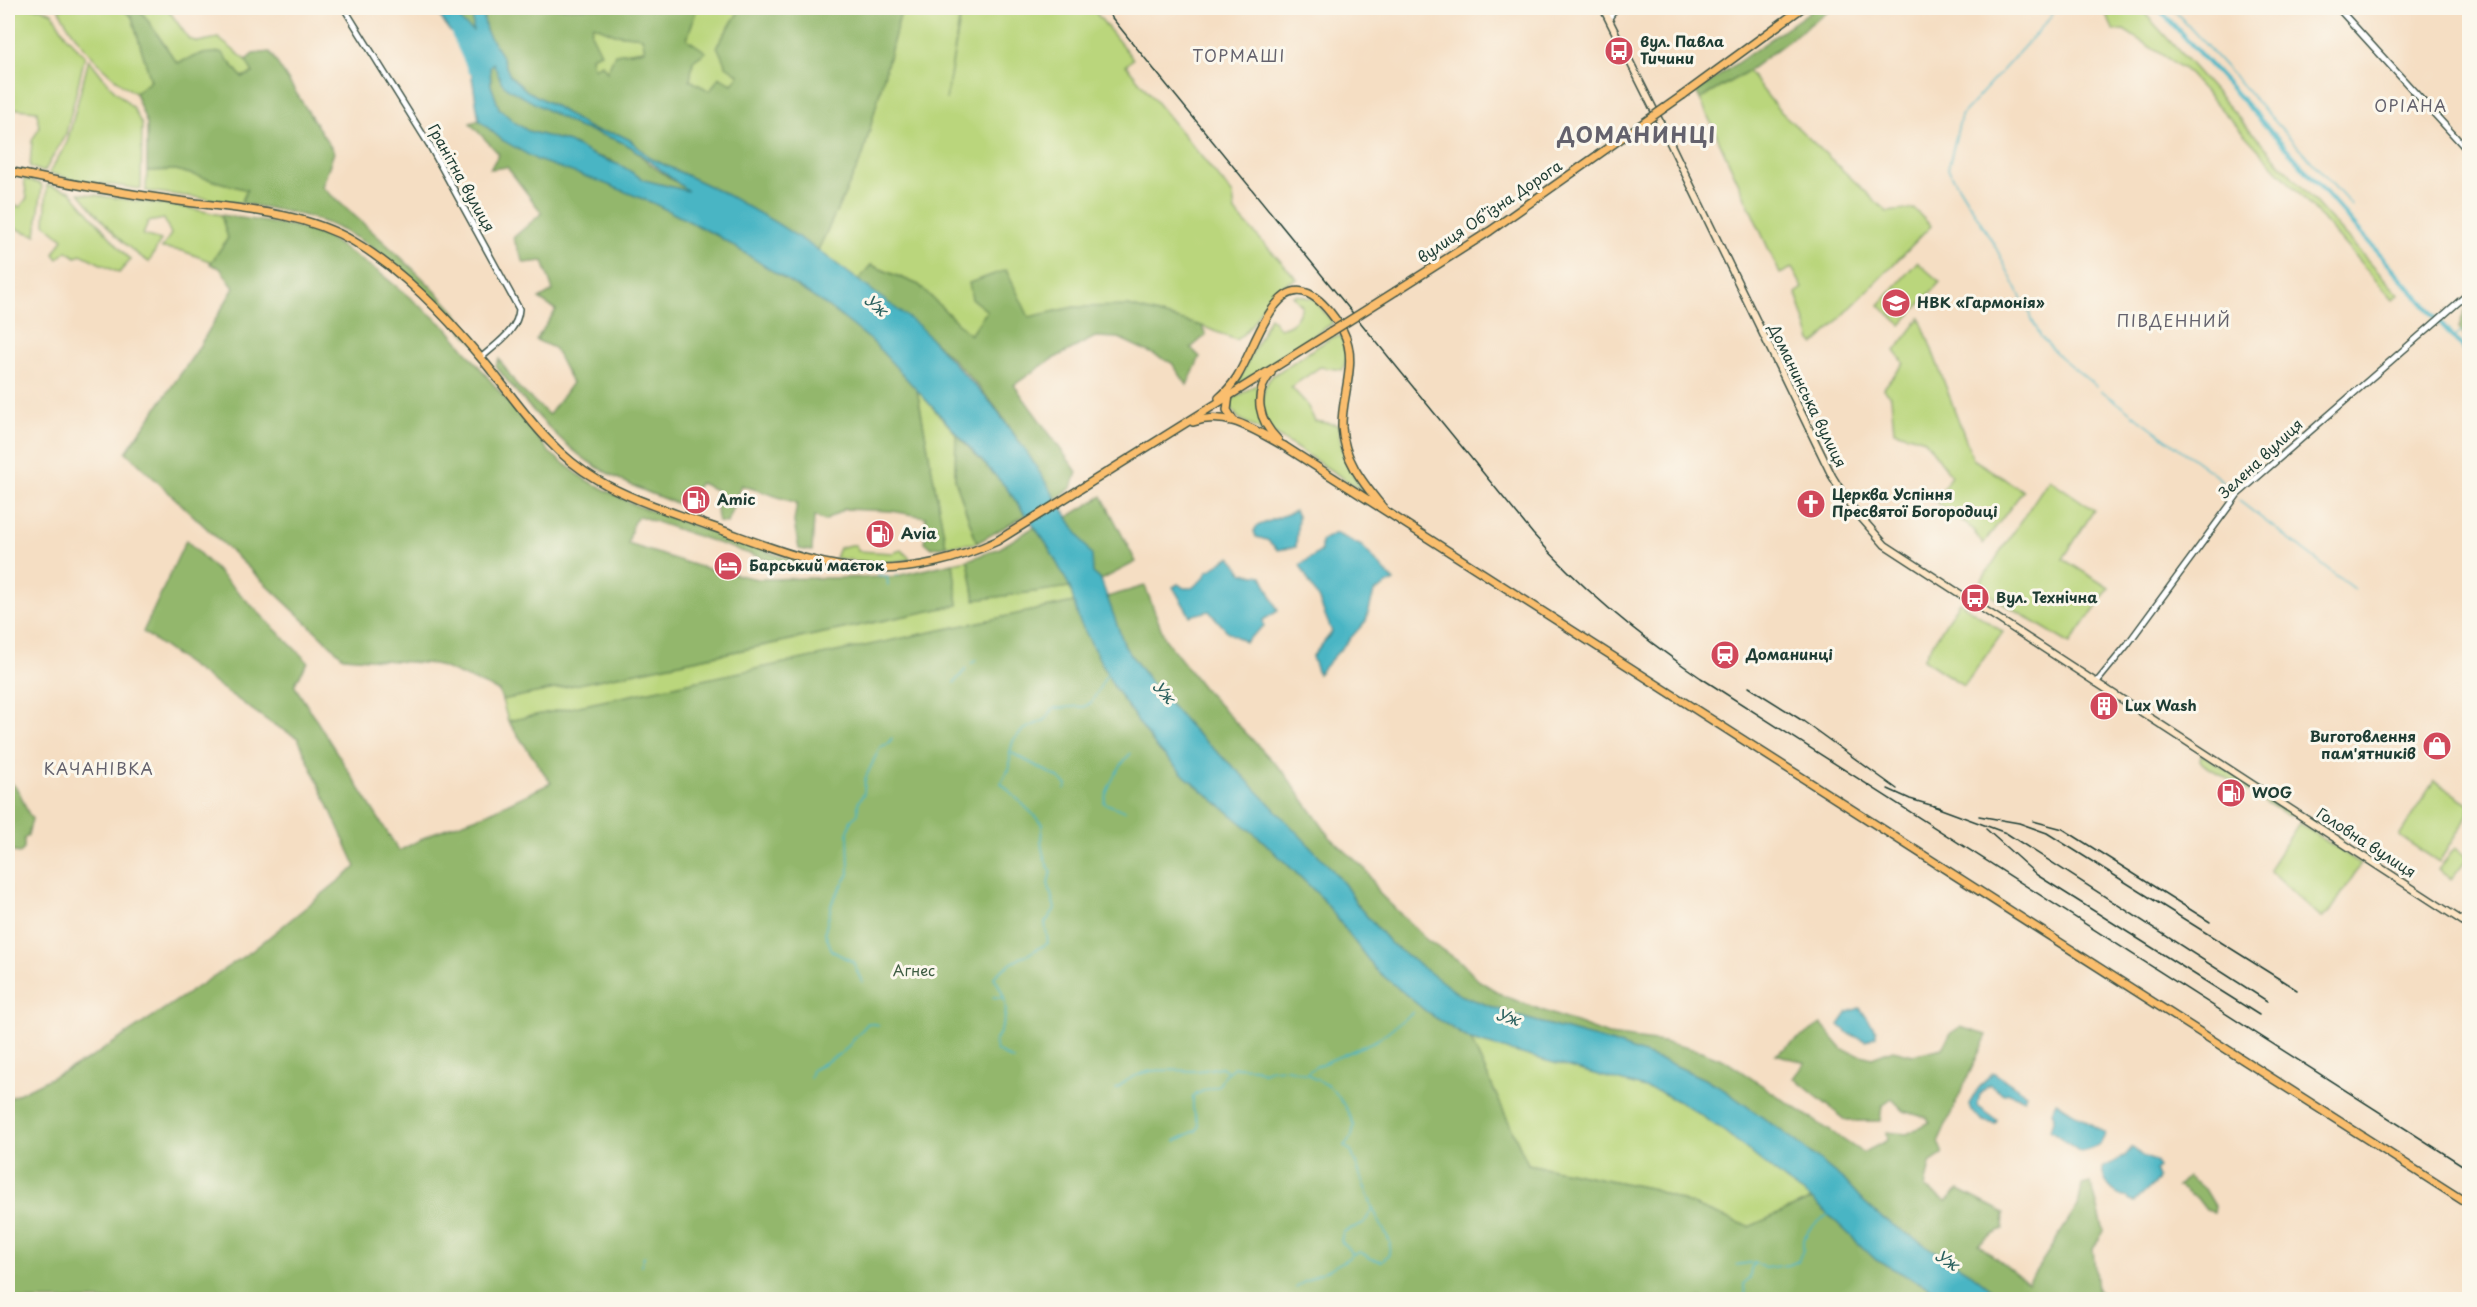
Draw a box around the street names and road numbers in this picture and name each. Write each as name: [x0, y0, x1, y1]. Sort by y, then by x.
street label: Гранітна вулиця: [423, 119, 502, 236]
street label: вулиця Обʼїзна Дорога: [1412, 153, 1567, 268]
street label: Доманинська вулиця: [1763, 319, 1853, 471]
street label: Зелена вулиця: [2213, 413, 2307, 503]
street label: Головна вулиця: [2312, 801, 2421, 883]

